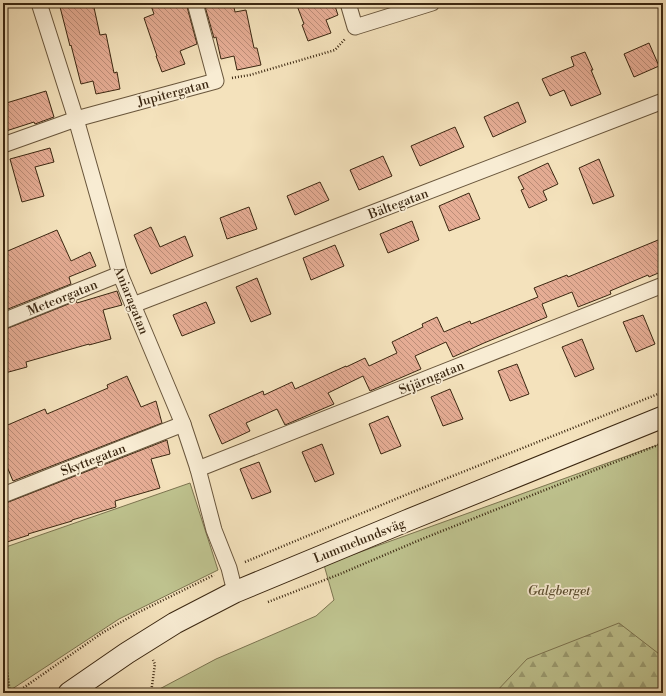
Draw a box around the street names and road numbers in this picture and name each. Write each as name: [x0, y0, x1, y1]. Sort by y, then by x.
street label: Jupitergatan: [135, 76, 211, 110]
street label: Bältegatan: [365, 185, 431, 223]
street label: Aniaragatan: [110, 263, 152, 337]
street label: Meteorgatan: [25, 276, 100, 319]
street label: Stjärngatan: [396, 358, 467, 398]
street label: Skyttegatan: [59, 440, 128, 480]
street label: Lummelundsväg: [311, 515, 408, 567]

